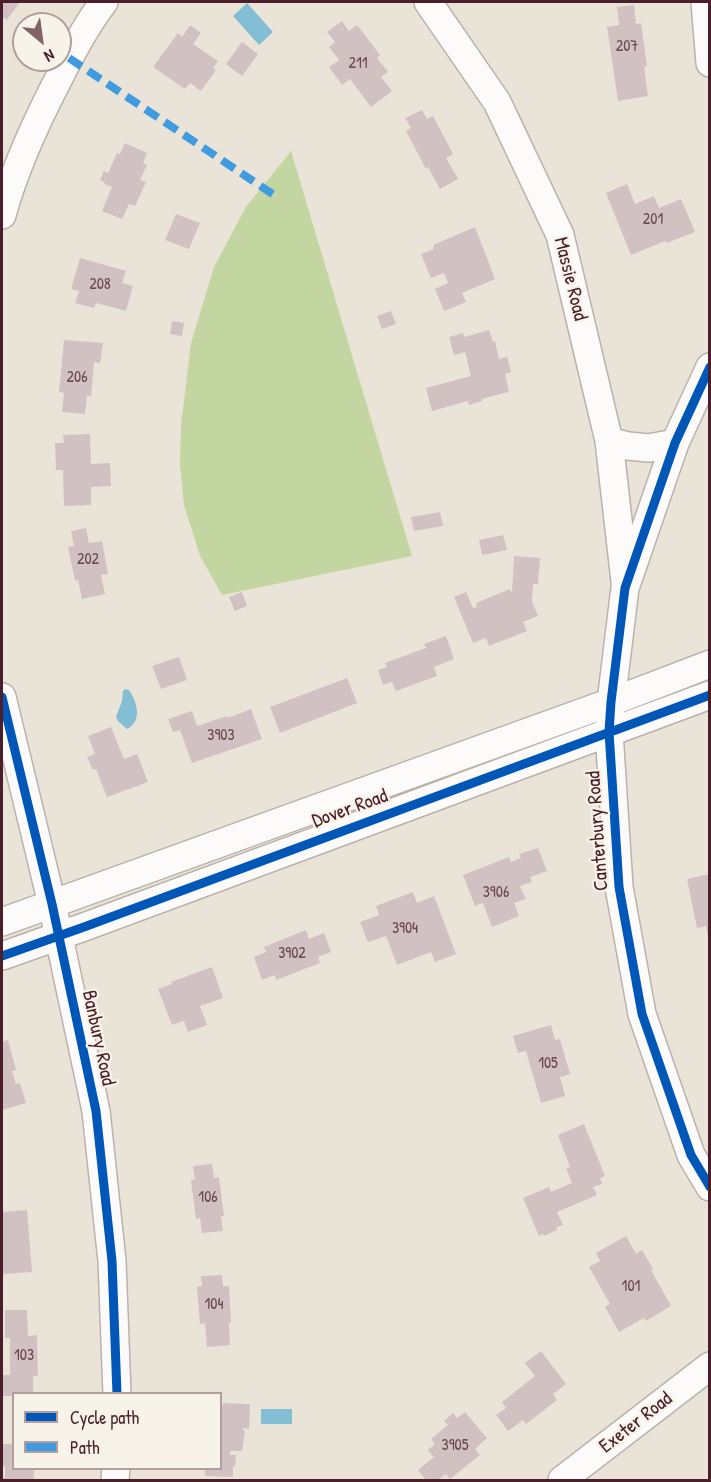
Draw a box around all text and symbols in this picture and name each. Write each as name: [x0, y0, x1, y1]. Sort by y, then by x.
north arrow: [12, 12, 72, 72]
house number: 207: [616, 37, 638, 57]
text: N: [41, 44, 59, 68]
house number: 211: [348, 54, 368, 74]
house number: 201: [643, 210, 663, 230]
street label: Massie Road: [548, 235, 592, 323]
house number: 208: [89, 275, 111, 295]
house number: 206: [66, 368, 88, 388]
house number: 202: [77, 550, 99, 570]
house number: 3903: [207, 726, 235, 746]
street label: Canterbury Road: [582, 770, 614, 892]
street label: Dover Road: [309, 784, 391, 834]
house number: 3906: [483, 883, 509, 903]
house number: 3904: [392, 919, 418, 939]
house number: 3902: [278, 944, 306, 964]
street label: Banbury Road: [76, 988, 120, 1088]
house number: 105: [538, 1054, 558, 1074]
house number: 106: [198, 1188, 218, 1208]
house number: 101: [622, 1277, 640, 1297]
house number: 104: [205, 1295, 223, 1315]
house number: 103: [14, 1346, 34, 1366]
street label: Exeter Road: [595, 1387, 677, 1459]
legend: [12, 1392, 222, 1470]
text: Cycle path: [70, 1405, 139, 1430]
text: Path: [70, 1435, 99, 1460]
house number: 3905: [442, 1436, 468, 1456]

